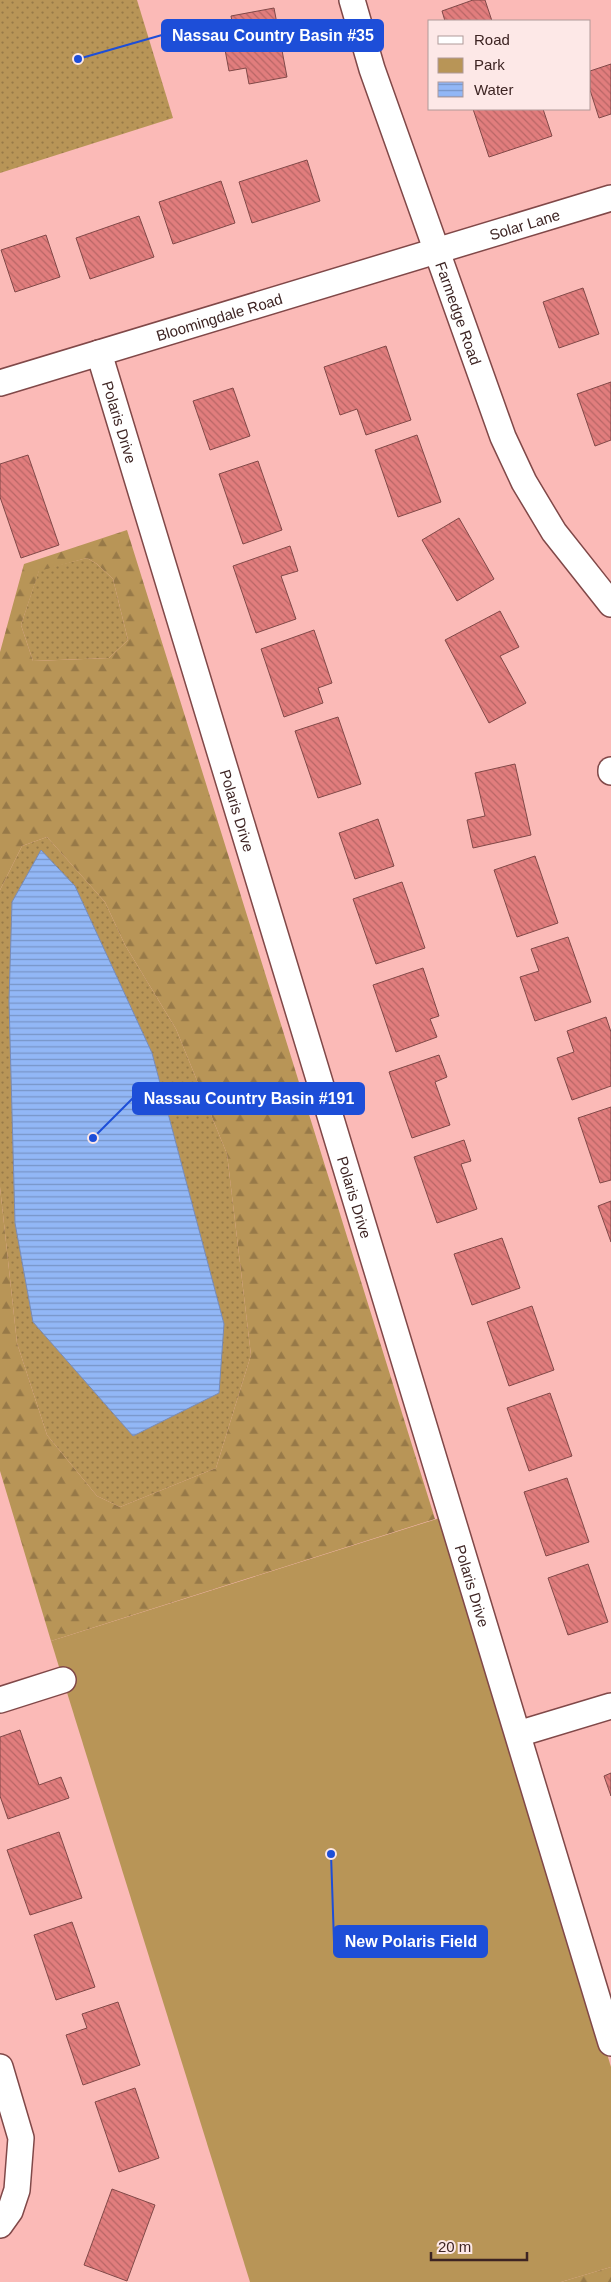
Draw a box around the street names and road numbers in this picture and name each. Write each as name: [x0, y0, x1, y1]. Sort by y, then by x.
street label: Solar Lane: [487, 206, 562, 243]
street label: Farmedge Road: [433, 259, 485, 367]
street label: Bloomingdale Road: [154, 290, 284, 344]
street label: Polaris Drive: [99, 379, 140, 465]
street label: Polaris Drive: [217, 767, 258, 854]
street label: Polaris Drive: [334, 1154, 375, 1240]
street label: Polaris Drive: [452, 1542, 493, 1629]

